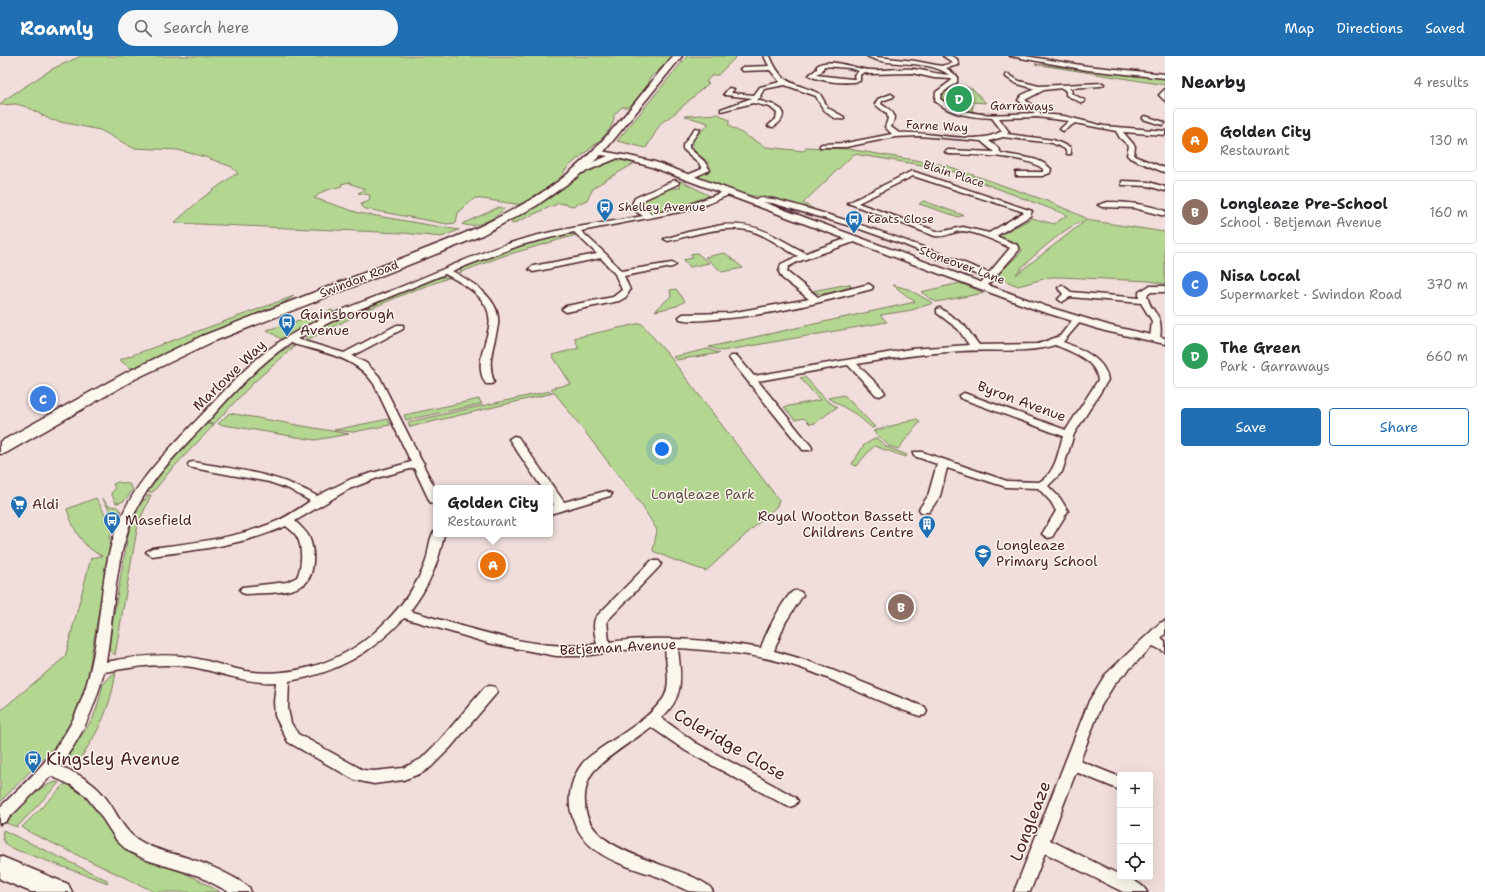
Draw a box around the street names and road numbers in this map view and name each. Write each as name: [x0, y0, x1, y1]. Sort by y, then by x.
street label: Garraways: [990, 97, 1054, 115]
street label: Farne Way: [906, 116, 968, 136]
street label: Blain Place: [921, 157, 987, 191]
street label: Stoneover Lane: [917, 242, 1007, 288]
street label: Swindon Road: [317, 256, 401, 301]
street label: Marlowe Way: [189, 336, 269, 414]
street label: Byron Avenue: [975, 377, 1069, 425]
street label: Betjeman Avenue: [559, 635, 677, 659]
street label: Coleridge Close: [670, 703, 790, 785]
street label: Longleaze: [1005, 778, 1055, 864]

